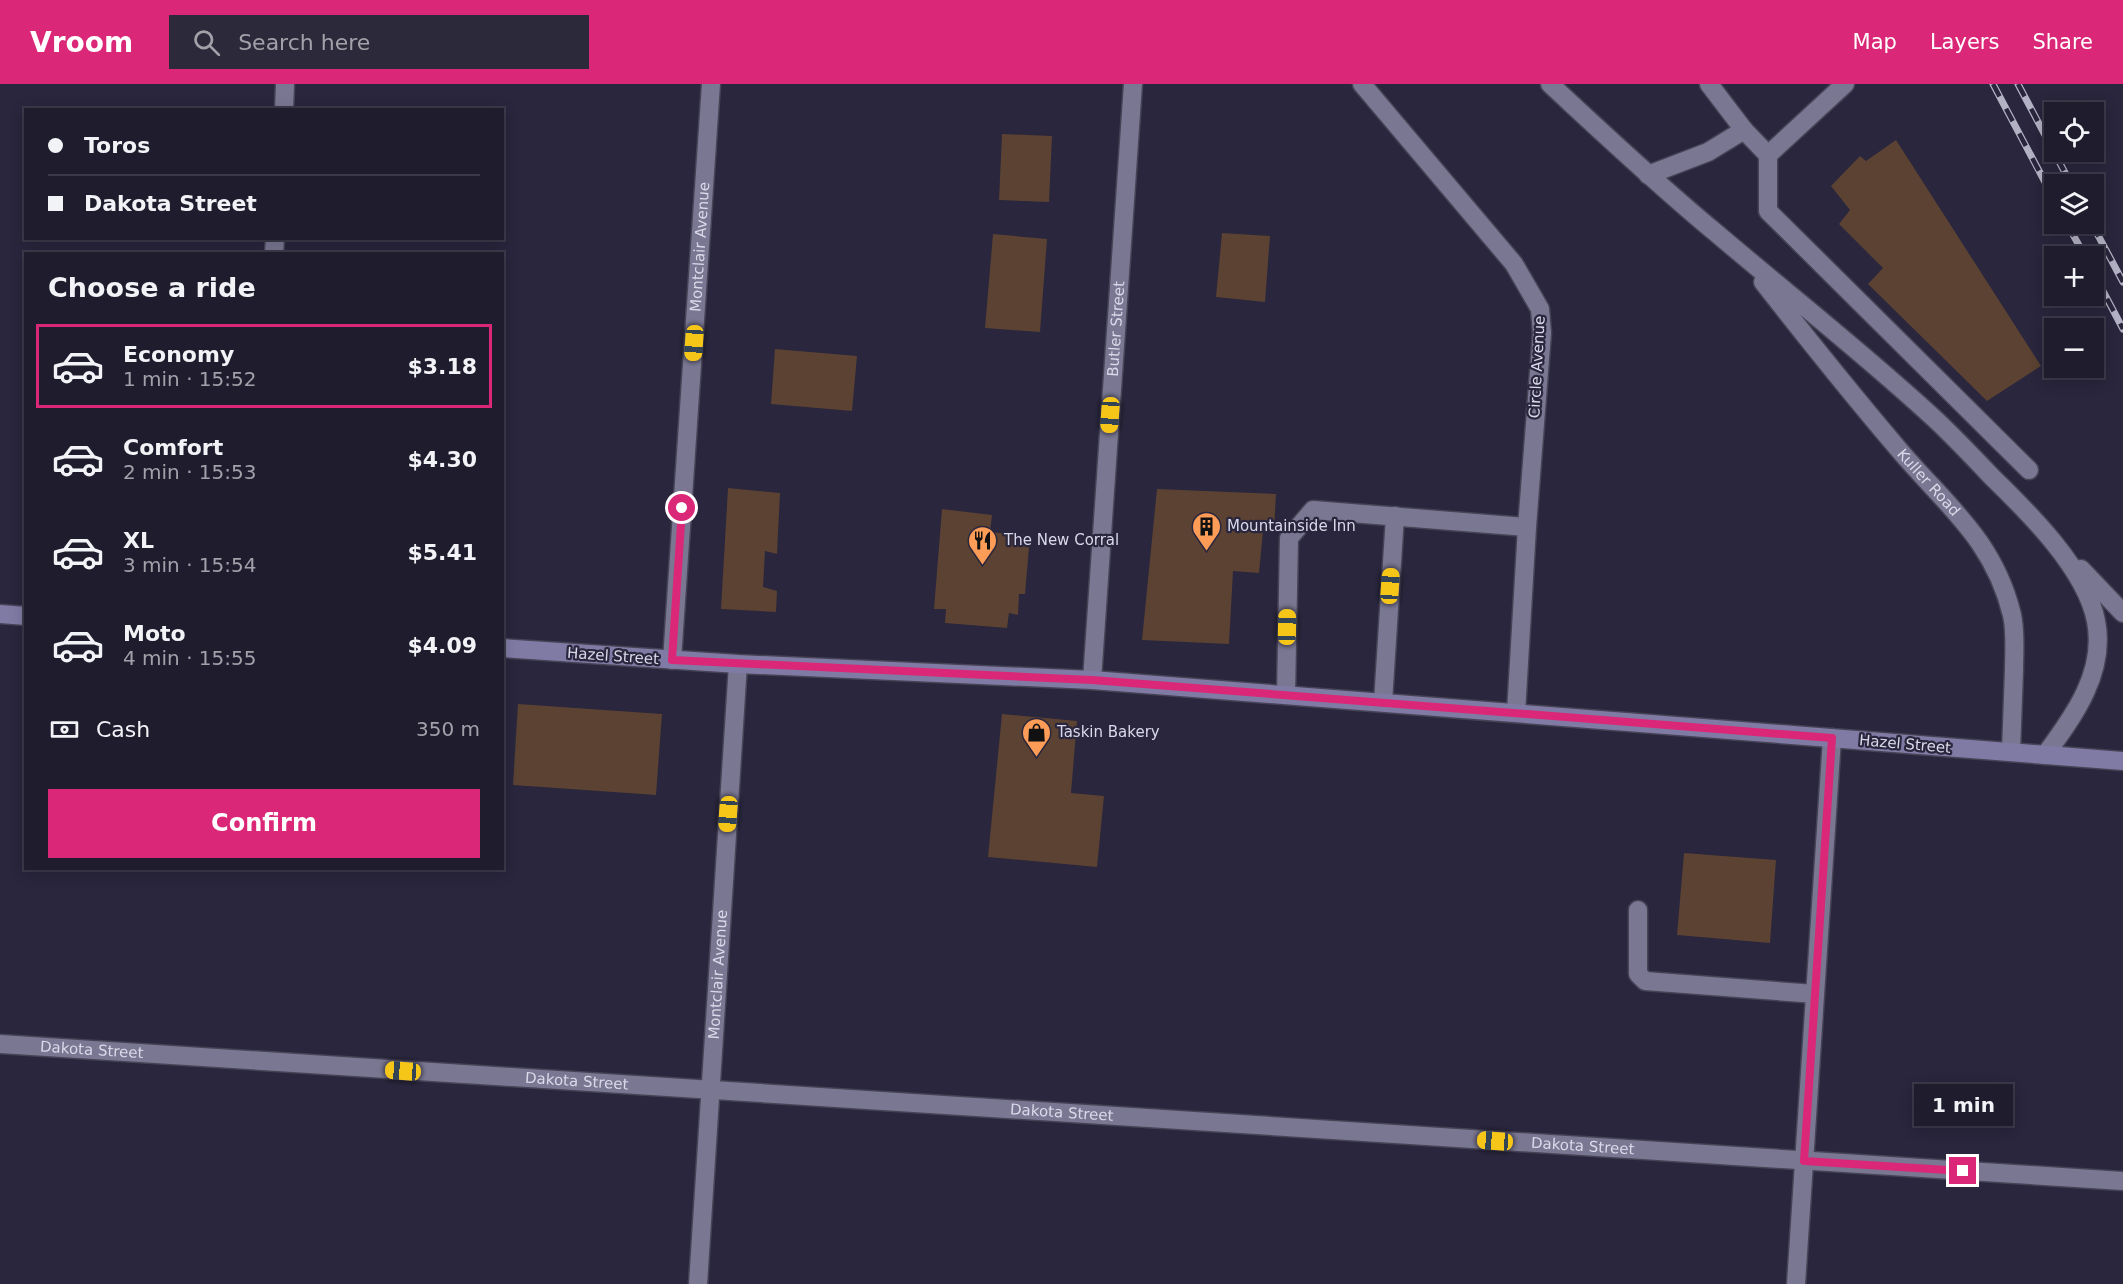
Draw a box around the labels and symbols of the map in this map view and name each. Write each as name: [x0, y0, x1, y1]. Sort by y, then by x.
street label: Montclair Avenue: [687, 181, 713, 312]
street label: Butler Street: [1104, 280, 1128, 377]
street label: Circle Avenue: [1525, 315, 1549, 419]
car: [684, 324, 704, 362]
car: [1100, 396, 1120, 434]
street label: Kuller Road: [1893, 445, 1964, 520]
route start: [668, 494, 695, 521]
building icon: Mountainside Inn: [1190, 510, 1222, 552]
place label: Mountainside Inn: [1227, 517, 1356, 535]
restaurant icon: The New Corral: [967, 524, 999, 566]
place label: The New Corral: [1003, 531, 1119, 549]
car: [1380, 567, 1400, 605]
car: [1278, 609, 1296, 645]
street label: Hazel Street: [566, 644, 660, 668]
shop icon: Taskin Bakery: [1020, 716, 1052, 758]
place label: Taskin Bakery: [1056, 723, 1160, 741]
street label: Hazel Street: [1858, 731, 1952, 757]
car: [718, 795, 738, 833]
street label: Montclair Avenue: [705, 909, 731, 1040]
street label: Dakota Street: [40, 1038, 144, 1062]
car: [384, 1061, 422, 1081]
street label: Dakota Street: [525, 1069, 629, 1094]
callout: 1 min: [1914, 1084, 2012, 1126]
street label: Dakota Street: [1010, 1100, 1114, 1125]
car: [1476, 1131, 1514, 1151]
street label: Dakota Street: [1530, 1134, 1635, 1158]
route end: [1949, 1157, 1976, 1184]

